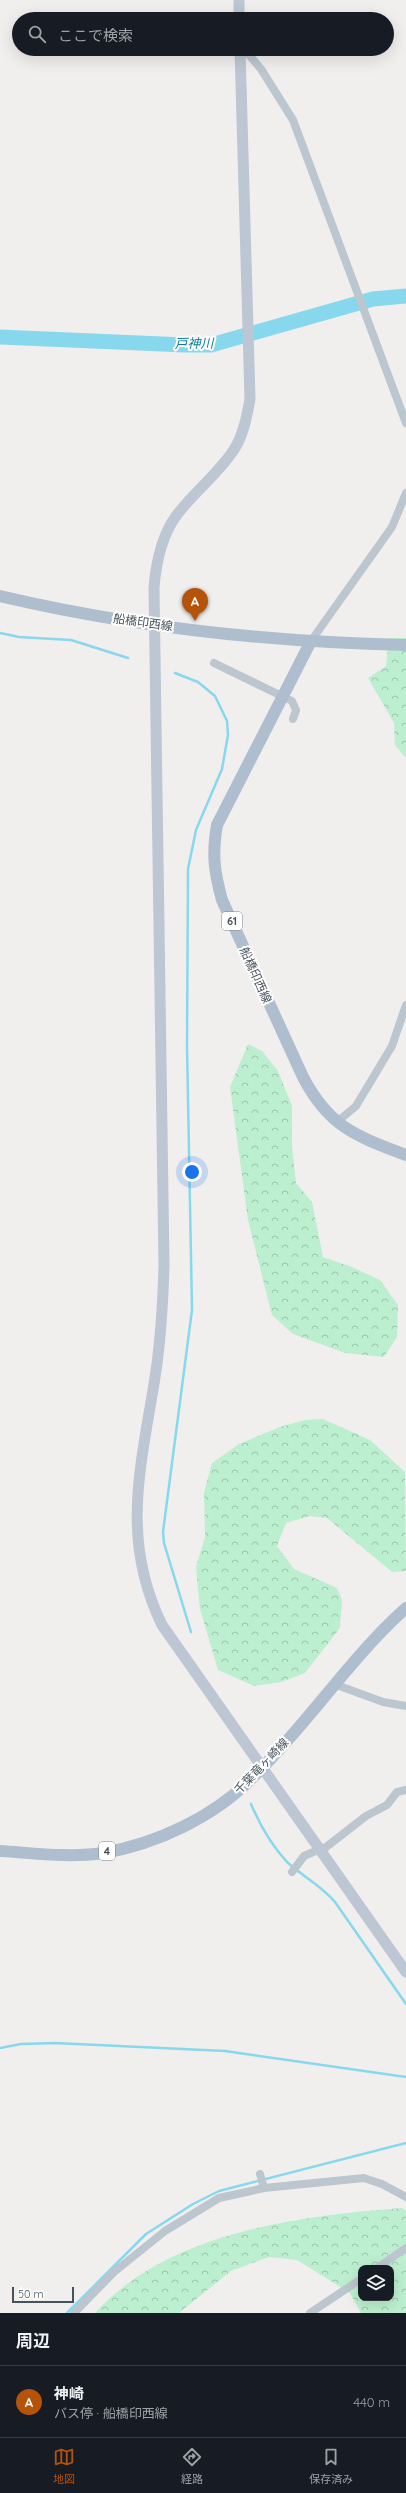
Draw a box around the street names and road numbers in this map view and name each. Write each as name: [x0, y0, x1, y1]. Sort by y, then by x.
street label: 船橋印西線: [112, 610, 174, 634]
road number: 61: [222, 912, 242, 930]
street label: 船橋印西線: [237, 945, 275, 1005]
street label: 千葉竜ヶ崎線: [231, 1735, 291, 1797]
road number: 4: [99, 1842, 115, 1860]

